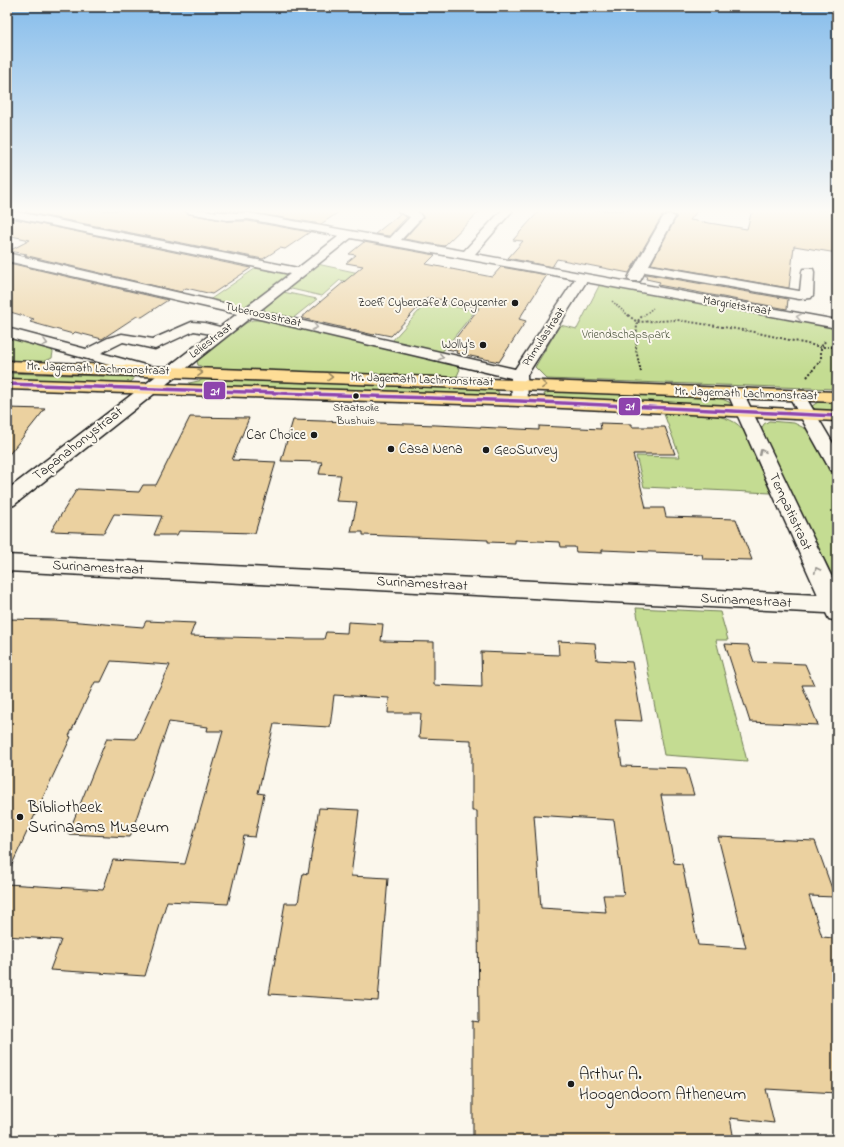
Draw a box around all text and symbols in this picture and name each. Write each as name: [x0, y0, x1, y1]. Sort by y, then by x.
street label: Margrietstraat: [701, 291, 773, 322]
place label: Zoeff Cybercafe & Copycenter: [358, 294, 507, 313]
street label: Tuberoosstraat: [223, 297, 303, 333]
marker: Zoeff Cybercafe & Copycenter: [510, 298, 520, 308]
street label: Primulastraat: [518, 304, 570, 370]
one-way arrow: [796, 314, 802, 322]
street label: Leliestraat: [186, 319, 236, 363]
one-way arrow: [311, 323, 318, 331]
park label: Vriendschapspark: [581, 326, 671, 344]
place label: Wolly's: [442, 336, 475, 355]
one-way arrow: [41, 338, 48, 346]
marker: Wolly's: [478, 340, 488, 350]
one-way arrow: [437, 352, 444, 361]
street label: Mr. Jagernath Lachmonstraat: [26, 358, 170, 381]
one-way arrow: [197, 368, 203, 377]
street label: Mr. Jagernath Lachmonstraat: [350, 369, 494, 392]
one-way arrow: [327, 373, 333, 381]
line badge: 21: [203, 381, 226, 400]
one-way arrow: [541, 381, 547, 389]
street label: Mr. Jagernath Lachmonstraat: [674, 383, 818, 406]
text: 21: [210, 384, 220, 400]
marker: Staatsolie Bushuis: [351, 391, 361, 401]
line badge: 21: [618, 397, 641, 416]
text: 21: [625, 399, 635, 415]
place label: Staatsolie Bushuis: [333, 400, 379, 429]
street label: Tapanahonystraat: [28, 402, 129, 487]
place label: Car Choice: [246, 425, 307, 446]
marker: Car Choice: [309, 430, 319, 440]
place label: Casa Nena: [399, 439, 463, 460]
place label: GeoSurvey: [494, 440, 558, 462]
marker: Casa Nena: [386, 444, 396, 454]
marker: GeoSurvey: [481, 445, 491, 455]
one-way arrow: [759, 449, 767, 456]
street label: Tempatistraat: [763, 470, 817, 555]
street label: Surinamestraat: [52, 555, 144, 581]
one-way arrow: [814, 567, 822, 574]
street label: Surinamestraat: [376, 571, 468, 597]
street label: Surinamestraat: [700, 588, 792, 614]
place label: Bibliotheek Surinaams Museum: [27, 795, 169, 840]
marker: Bibliotheek Surinaams Museum: [15, 812, 25, 822]
place label: Arthur A. Hoogendoorn Atheneum: [579, 1062, 746, 1109]
marker: Arthur A. Hoogendoorn Atheneum: [566, 1079, 576, 1089]

